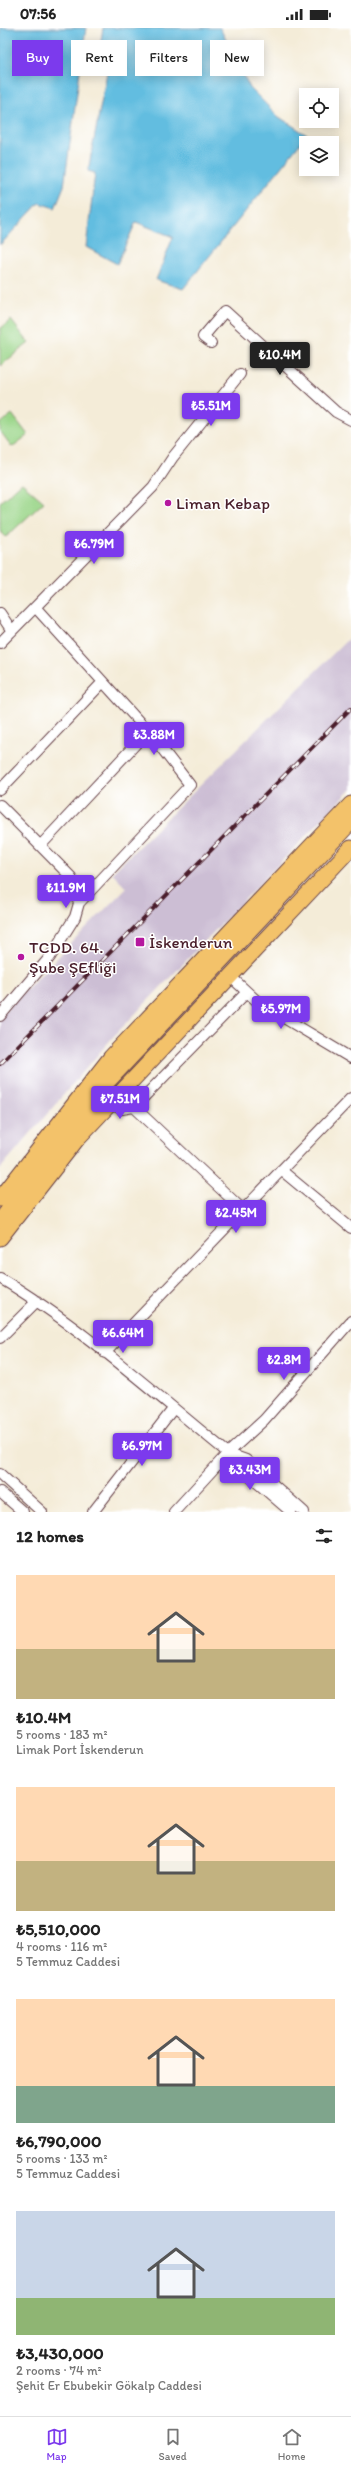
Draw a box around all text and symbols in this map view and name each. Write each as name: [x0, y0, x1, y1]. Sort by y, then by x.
text: 07:56: [20, 5, 56, 23]
chip: Buy: [12, 40, 63, 76]
chip: Rent: [71, 40, 127, 76]
chip: Filters: [135, 40, 202, 76]
chip: New: [210, 40, 264, 76]
map controls: [299, 88, 339, 176]
button: locate: [299, 88, 339, 128]
button: layers: [299, 136, 339, 176]
pin: ₺10.4M: [247, 342, 313, 376]
text: ₺10.4M: [259, 347, 301, 362]
pin: ₺5.51M: [178, 393, 244, 427]
text: ₺5.51M: [191, 398, 231, 413]
place label: Liman Kebap: [176, 493, 270, 513]
marker: Liman Kebap: [163, 498, 173, 508]
pin: ₺6.79M: [61, 531, 127, 565]
text: ₺6.79M: [74, 536, 114, 551]
pin: ₺3.88M: [121, 722, 187, 756]
text: ₺3.88M: [133, 727, 175, 742]
pin: ₺11.9M: [33, 875, 99, 909]
text: ₺11.9M: [46, 880, 86, 895]
place label: İskenderun: [149, 932, 233, 952]
marker: İskenderun: [134, 936, 146, 948]
place label: TCDD. 64. Şube ŞEfliği: [29, 937, 116, 977]
marker: TCDD. 64. Şube ŞEfliği: [16, 952, 26, 962]
pin: ₺5.97M: [248, 996, 314, 1030]
text: ₺5.97M: [261, 1001, 301, 1016]
pin: ₺7.51M: [87, 1086, 153, 1120]
text: ₺7.51M: [100, 1091, 140, 1106]
pin: ₺2.45M: [203, 1200, 269, 1234]
text: ₺2.45M: [215, 1205, 257, 1220]
pin: ₺6.64M: [90, 1320, 156, 1354]
text: ₺6.64M: [102, 1325, 144, 1340]
pin: ₺2.8M: [256, 1347, 312, 1381]
text: ₺2.8M: [267, 1352, 301, 1367]
pin: ₺6.97M: [109, 1433, 175, 1467]
text: ₺6.97M: [122, 1438, 162, 1453]
pin: ₺3.43M: [217, 1457, 283, 1491]
text: ₺3.43M: [229, 1462, 271, 1477]
icon: filters: [313, 1525, 335, 1547]
text: 12 homes: [16, 1526, 84, 1546]
icon: home: [140, 1601, 212, 1673]
text: ₺10.4M: [16, 1707, 71, 1727]
text: 5 rooms · 183 m²: [16, 1727, 108, 1742]
text: Limak Port İskenderun: [16, 1742, 144, 1757]
icon: home: [140, 1813, 212, 1885]
text: ₺5,510,000: [16, 1919, 101, 1939]
text: 4 rooms · 116 m²: [16, 1939, 107, 1954]
text: 5 Temmuz Caddesi: [16, 1954, 120, 1969]
icon: home: [140, 2025, 212, 2097]
text: ₺6,790,000: [16, 2131, 101, 2151]
text: 5 rooms · 133 m²: [16, 2151, 108, 2166]
text: 5 Temmuz Caddesi: [16, 2166, 120, 2181]
icon: home: [140, 2237, 212, 2309]
text: ₺3,430,000: [16, 2343, 104, 2363]
text: 2 rooms · 74 m²: [16, 2363, 102, 2378]
text: Şehit Er Ebubekir Gökalp Caddesi: [16, 2378, 202, 2393]
tab: Map: [46, 2426, 68, 2463]
tab: Saved: [159, 2426, 187, 2463]
tab: Home: [278, 2426, 305, 2463]

